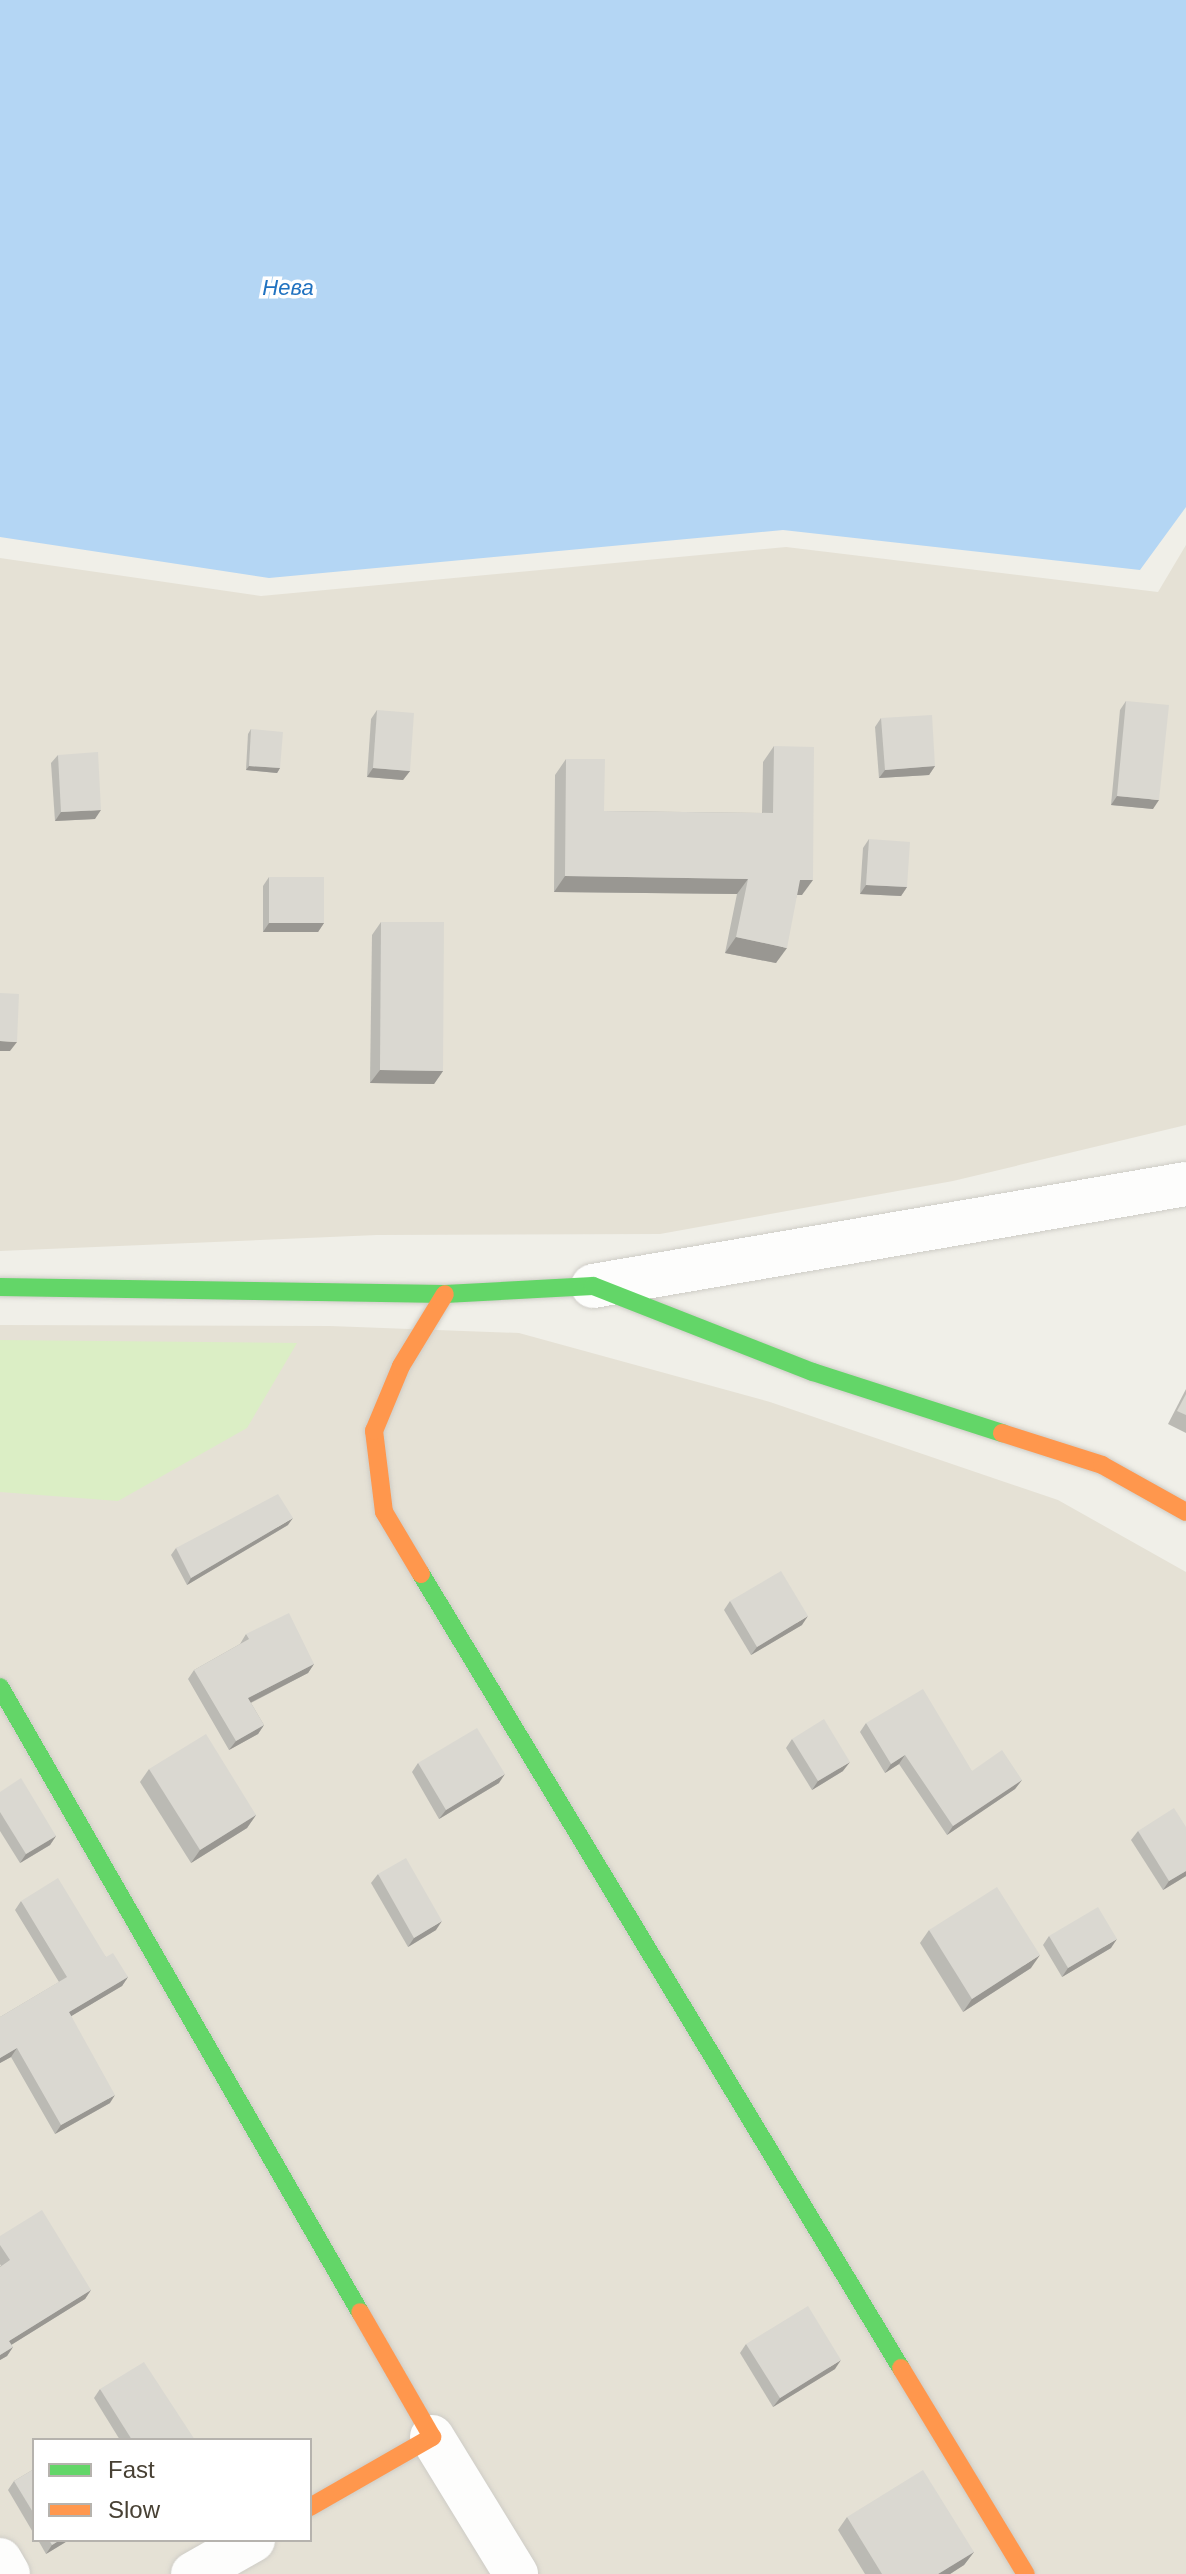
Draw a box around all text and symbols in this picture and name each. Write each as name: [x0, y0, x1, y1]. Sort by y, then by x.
water label: Нева: [262, 275, 314, 301]
legend: [32, 2438, 312, 2542]
text: Fast: [108, 2456, 155, 2483]
text: Slow: [108, 2496, 160, 2523]

